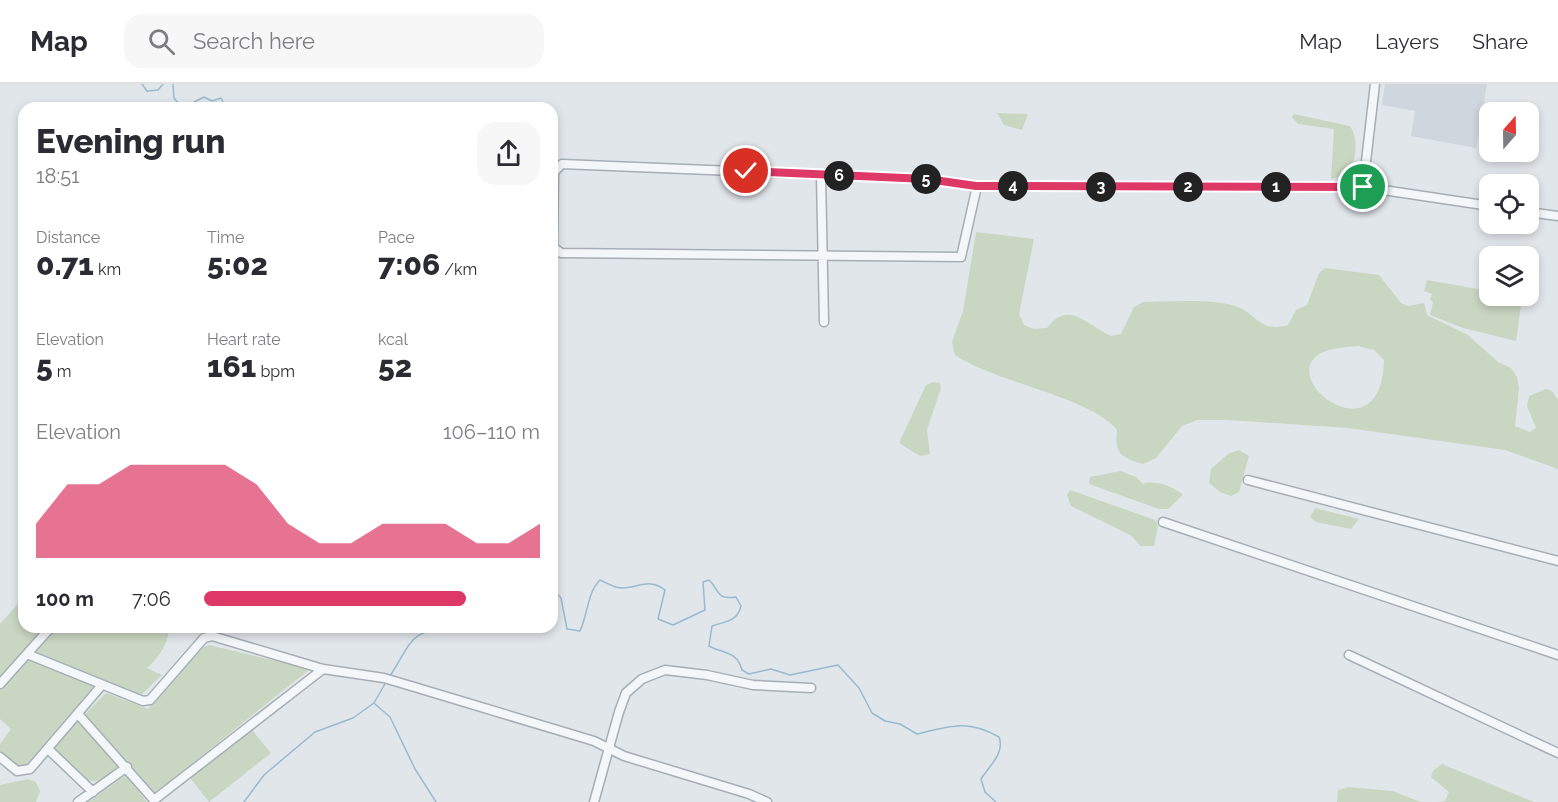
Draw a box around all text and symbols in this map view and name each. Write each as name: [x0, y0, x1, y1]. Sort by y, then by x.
search box: [124, 14, 544, 68]
text: Map: [30, 25, 88, 58]
icon: search: [145, 25, 178, 58]
text: Search here: [193, 28, 315, 54]
text: Map: [1299, 29, 1342, 54]
text: Layers: [1375, 29, 1439, 54]
text: Share: [1472, 29, 1528, 54]
north arrow: [1479, 102, 1539, 162]
map controls: [1479, 102, 1539, 306]
text: Evening run: [36, 122, 226, 161]
button: share: [477, 122, 540, 185]
pin: [720, 145, 771, 196]
icon: check: [729, 154, 762, 187]
pin: 6: [824, 161, 854, 191]
pin: [1337, 161, 1388, 212]
text: 18:51: [36, 164, 80, 188]
pin: 5: [911, 164, 941, 194]
text: 6: [834, 166, 844, 185]
text: 5: [922, 169, 930, 188]
icon: arrive: [1346, 170, 1379, 203]
pin: 4: [998, 171, 1028, 201]
pin: 3: [1086, 172, 1116, 202]
pin: 2: [1173, 172, 1203, 202]
pin: 1: [1261, 172, 1291, 202]
button: locate: [1479, 174, 1539, 234]
text: 4: [1008, 176, 1018, 195]
text: 3: [1097, 177, 1105, 196]
text: 2: [1183, 177, 1193, 196]
text: 1: [1272, 177, 1280, 196]
text: Distance: [36, 228, 100, 247]
text: Time: [207, 228, 244, 247]
text: Pace: [378, 228, 415, 247]
button: layers: [1479, 246, 1539, 306]
text: 0.71: [36, 247, 94, 282]
text: 5:02: [207, 247, 268, 282]
text: 7:06: [378, 247, 440, 282]
text: km: [94, 260, 121, 279]
text: /km: [440, 260, 477, 279]
text: Elevation: [36, 330, 104, 349]
text: Heart rate: [207, 330, 281, 349]
text: kcal: [378, 330, 408, 349]
text: 5: [36, 349, 53, 384]
text: 161: [207, 349, 256, 384]
text: 52: [378, 349, 412, 384]
text: m: [53, 362, 72, 381]
text: bpm: [256, 362, 295, 381]
text: Elevation: [36, 420, 121, 444]
text: 106–110 m: [443, 420, 540, 444]
text: 100 m: [36, 587, 94, 611]
text: 7:06: [132, 587, 171, 611]

